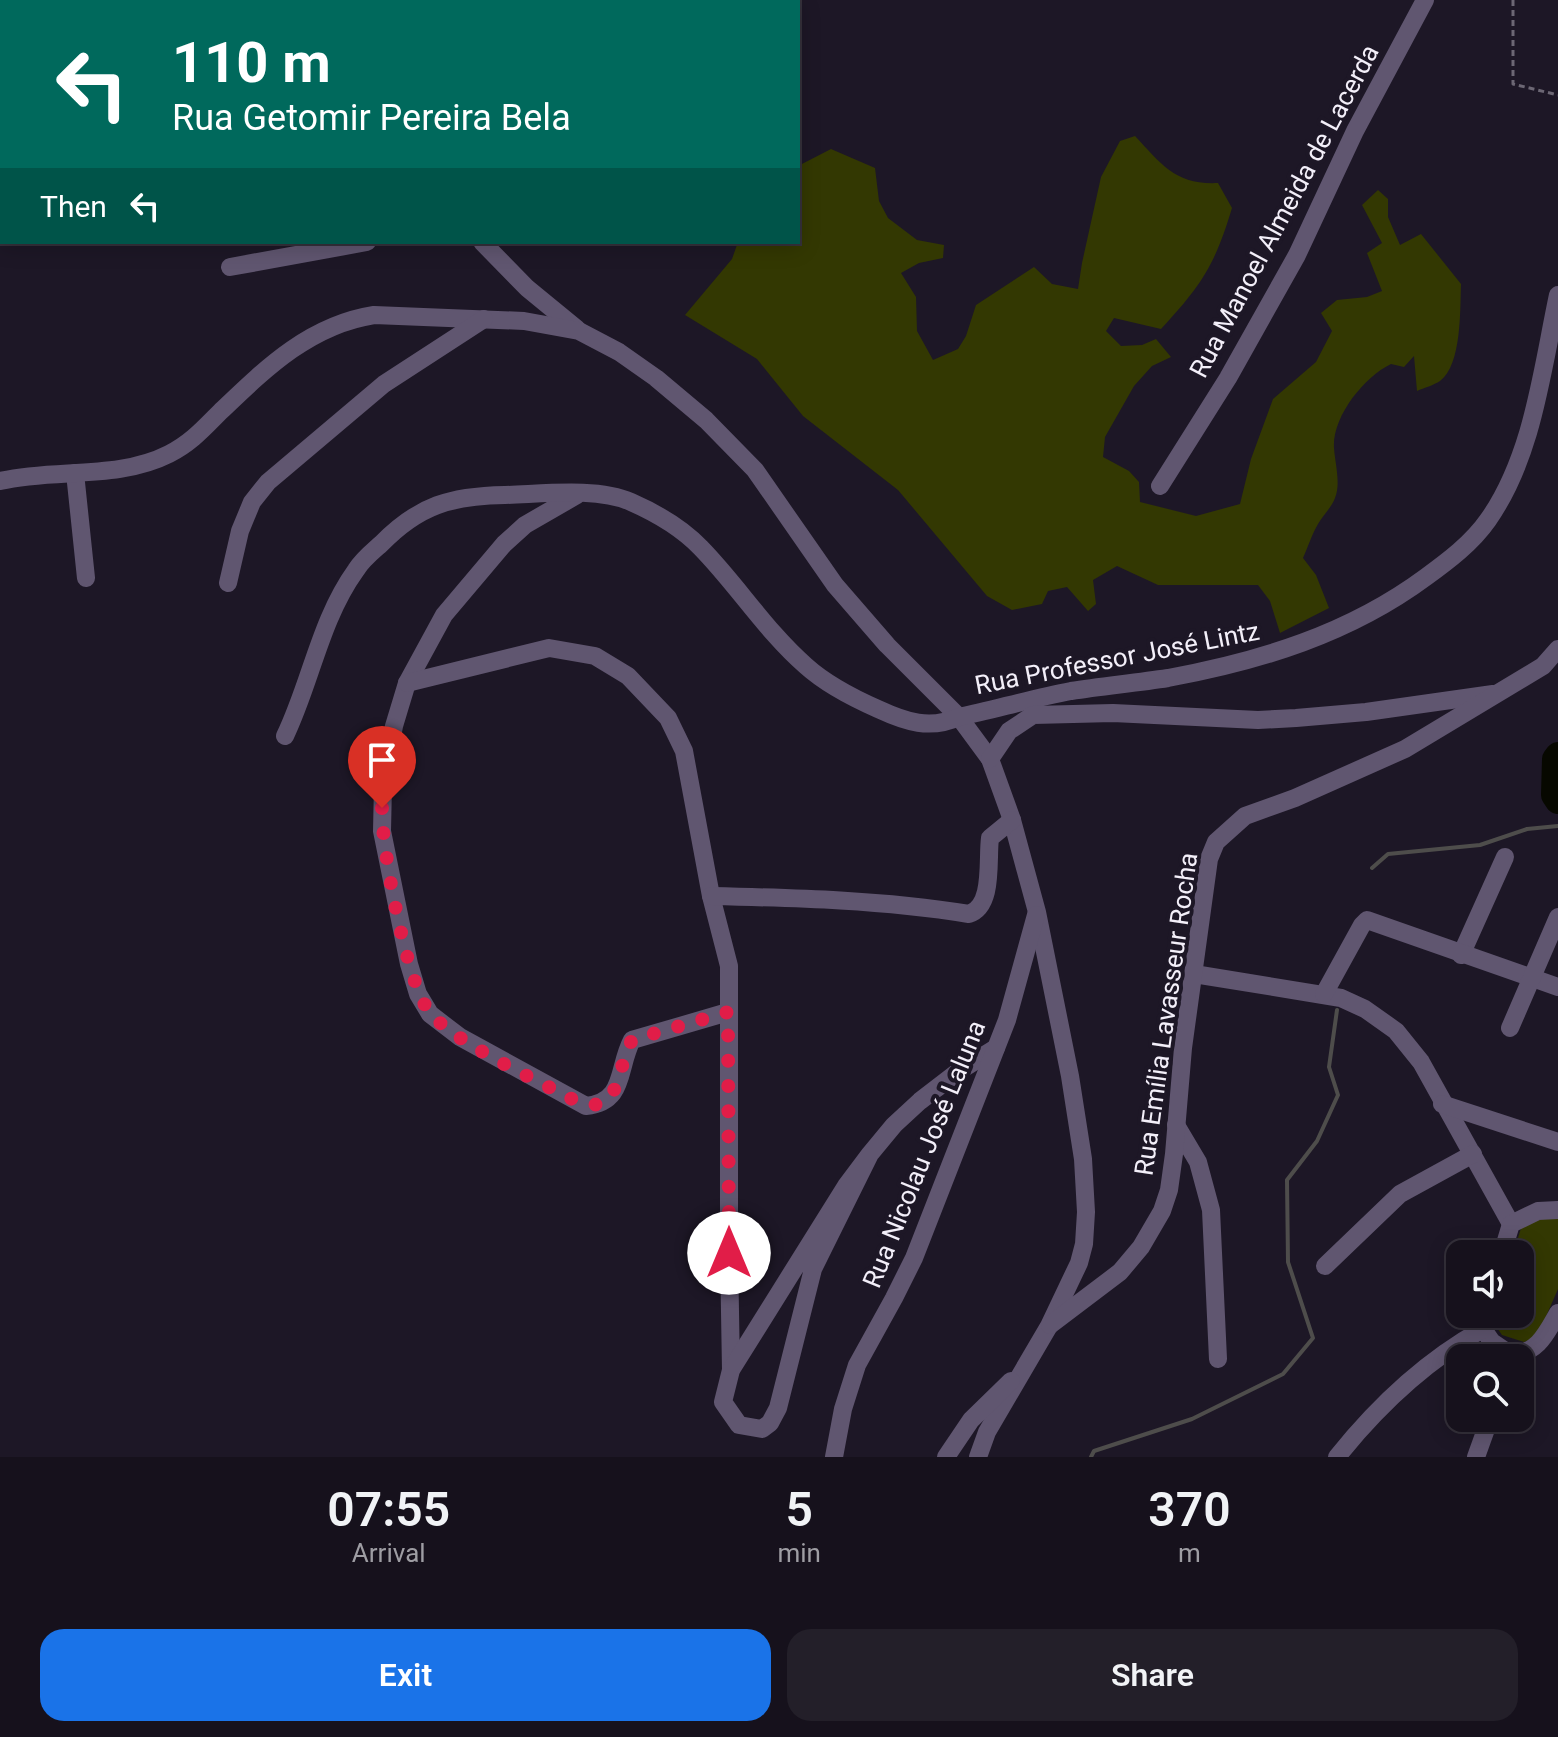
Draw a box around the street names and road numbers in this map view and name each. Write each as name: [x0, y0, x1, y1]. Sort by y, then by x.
street label: Rua Manoel Almeida de Lacerda: [1183, 39, 1385, 383]
street label: Rua Professor José Lintz: [972, 616, 1262, 700]
street label: Rua Emília Lavasseur Rocha: [1128, 851, 1204, 1177]
street label: Rua Nicolau José Laluna: [857, 1016, 991, 1292]

